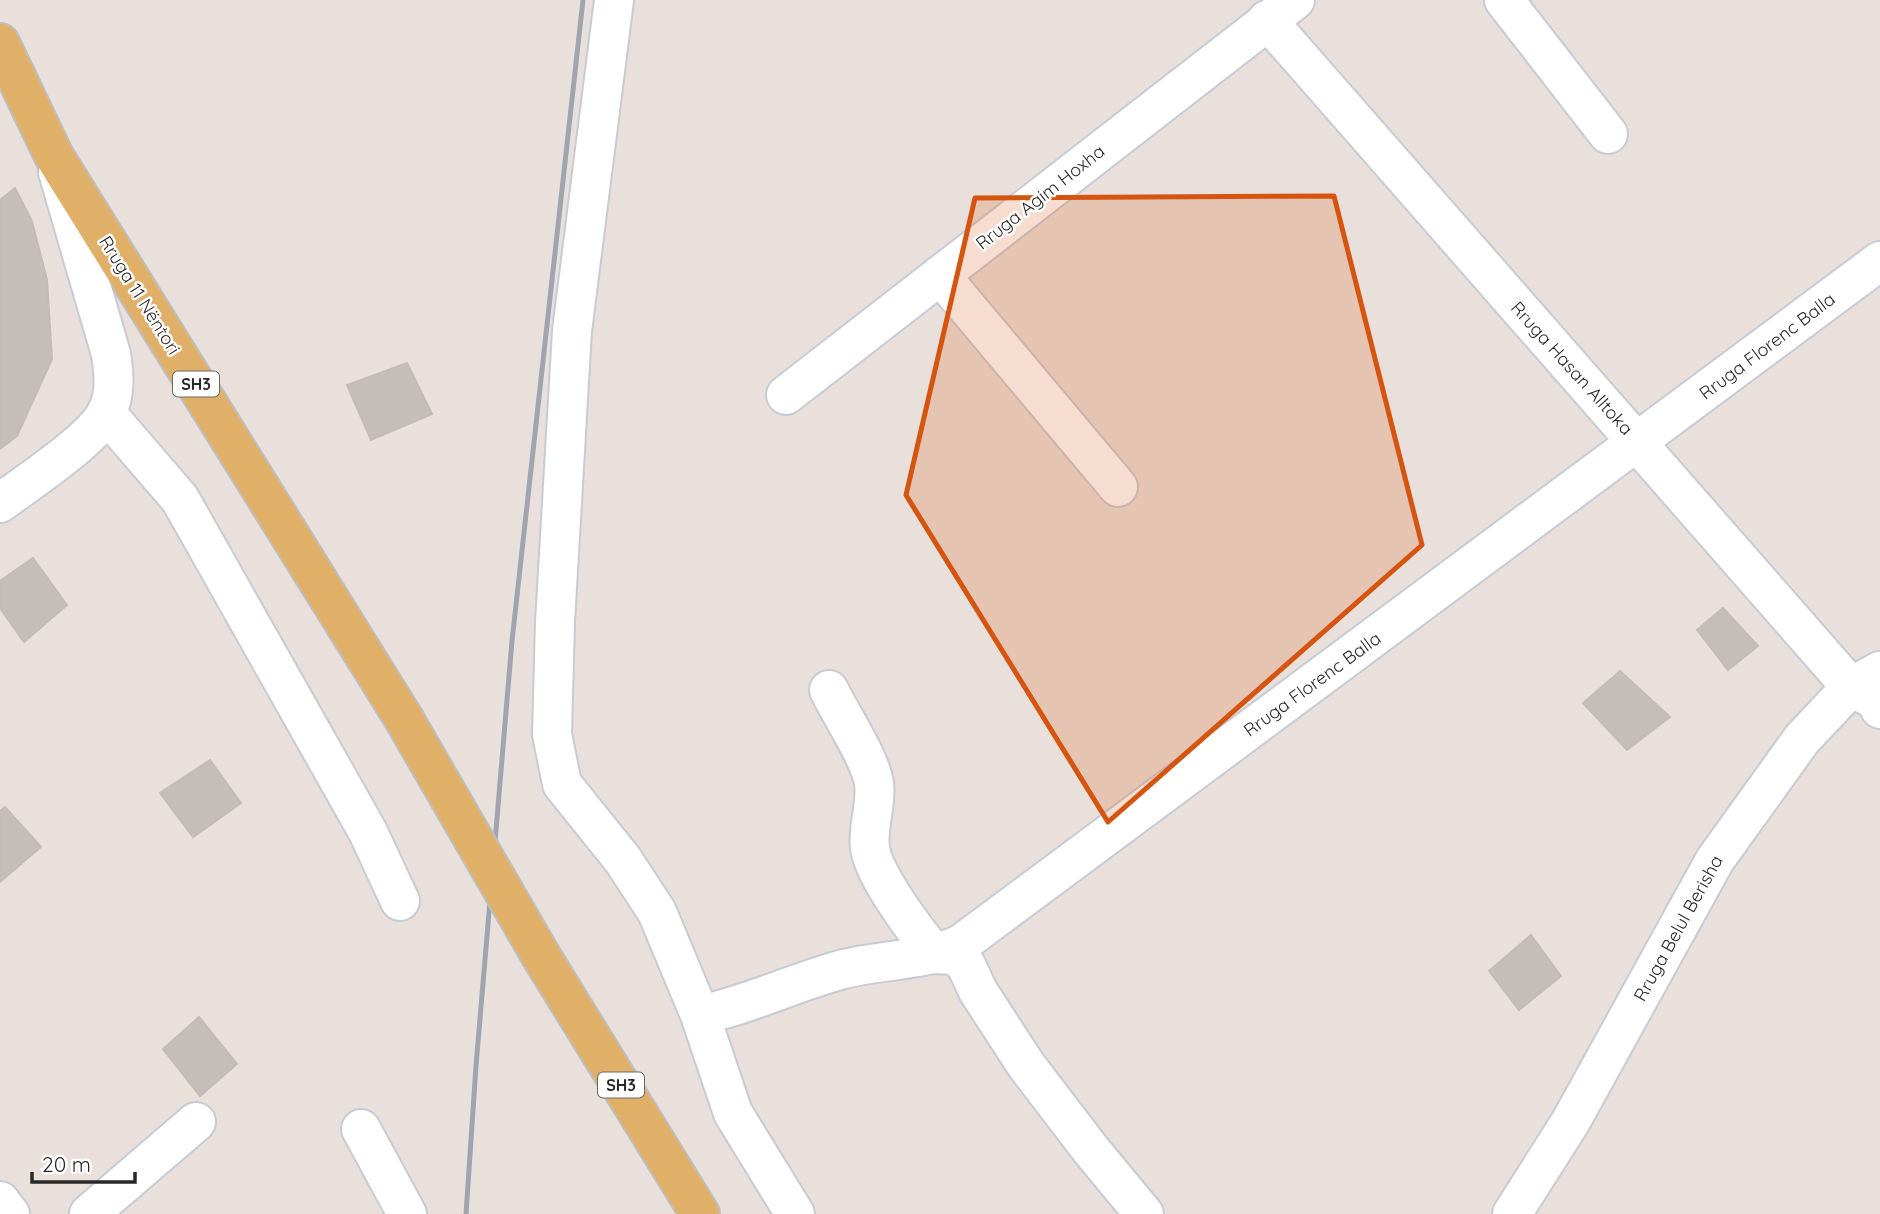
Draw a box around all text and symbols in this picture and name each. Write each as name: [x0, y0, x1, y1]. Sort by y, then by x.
street label: Rruga Agim Hoxha: [971, 139, 1109, 255]
street label: Rruga 11 Nëntori: [94, 231, 186, 359]
street label: Rruga Florenc Balla: [1695, 287, 1839, 405]
street label: Rruga Hasan Alltoka: [1506, 296, 1638, 440]
road number: SH3: [173, 372, 219, 396]
street label: Rruga Florenc Balla: [1239, 626, 1385, 742]
street label: Rruga Belul Berisha: [1628, 851, 1728, 1005]
road number: SH3: [598, 1072, 644, 1098]
scale bar: [32, 1140, 135, 1184]
text: 20 m: [42, 1151, 91, 1177]

